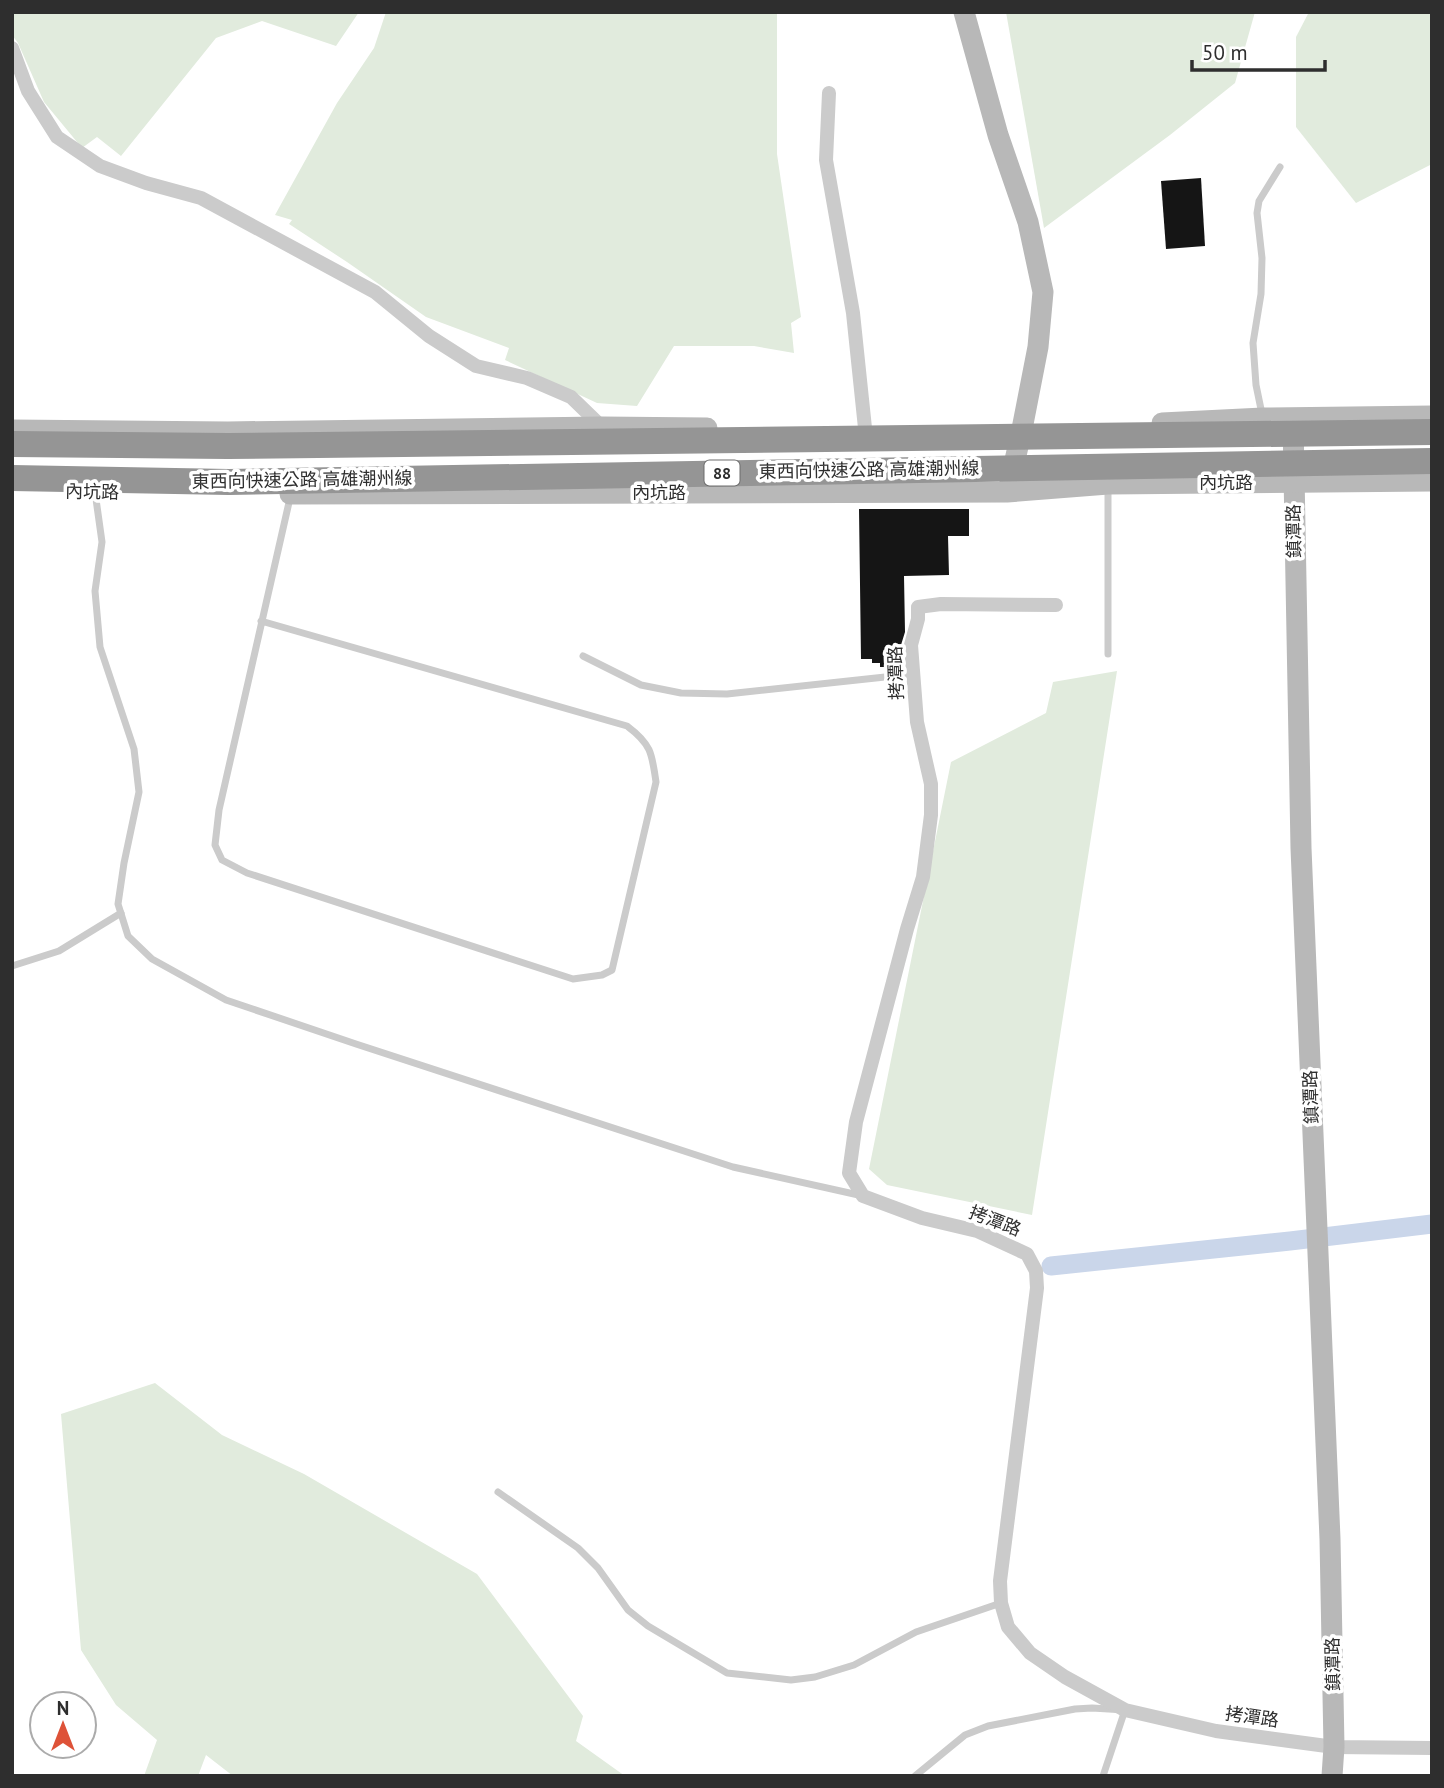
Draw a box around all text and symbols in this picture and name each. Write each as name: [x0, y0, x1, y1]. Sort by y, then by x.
scale bar: [1192, 28, 1325, 72]
text: 50 m: [1202, 39, 1248, 66]
street label: 東西向快速公路 高雄潮州線: [758, 456, 980, 483]
road number: 88: [704, 460, 740, 486]
street label: 東西向快速公路 高雄潮州線: [191, 466, 413, 493]
street label: 內坑路: [1199, 471, 1253, 494]
street label: 內坑路: [65, 480, 119, 503]
street label: 內坑路: [632, 481, 686, 504]
street label: 鎮潭路: [1282, 504, 1305, 558]
street label: 拷潭路: [883, 646, 908, 700]
street label: 鎮潭路: [1298, 1070, 1323, 1124]
street label: 拷潭路: [966, 1200, 1025, 1241]
street label: 鎮潭路: [1321, 1637, 1344, 1691]
north arrow: [28, 1690, 98, 1760]
text: N: [57, 1696, 69, 1720]
street label: 拷潭路: [1224, 1701, 1280, 1732]

